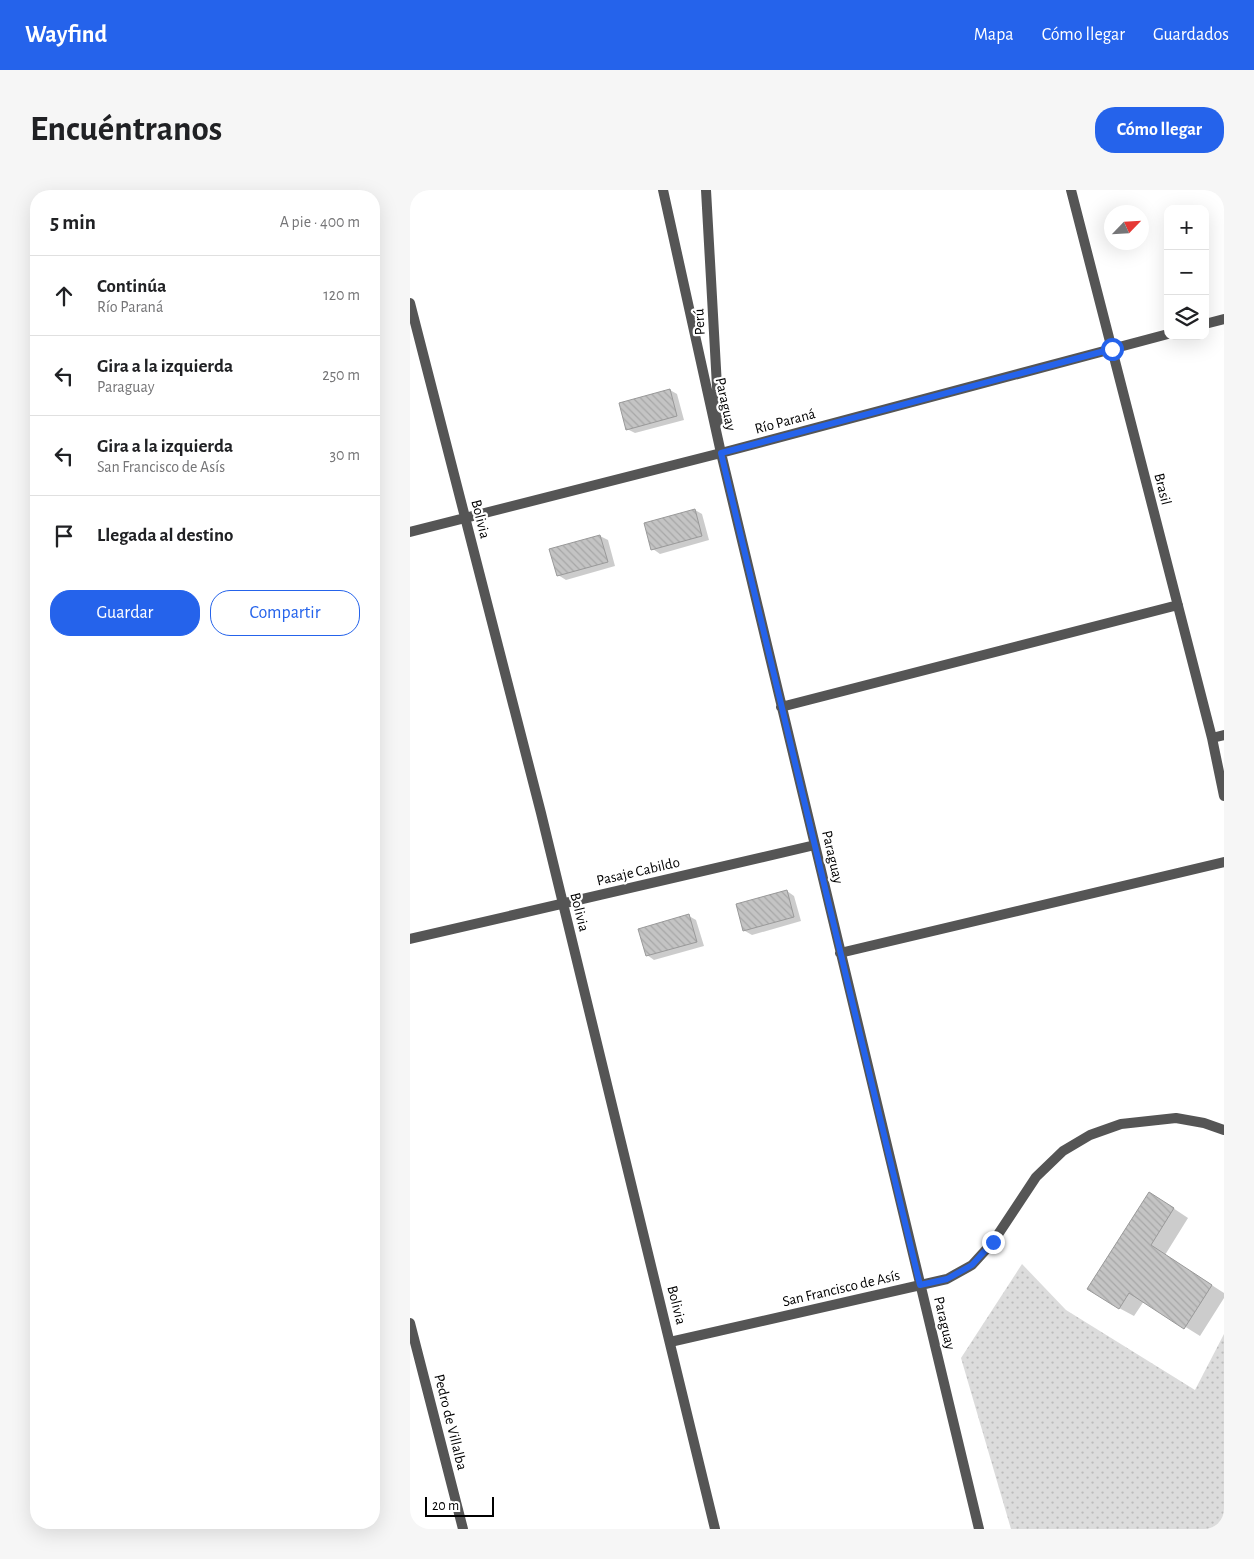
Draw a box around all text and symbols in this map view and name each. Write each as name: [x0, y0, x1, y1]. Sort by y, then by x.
text: Wayfind: [25, 23, 107, 47]
text: Mapa: [974, 26, 1014, 44]
text: Cómo llegar: [1042, 26, 1125, 44]
text: Guardados: [1153, 26, 1229, 44]
button: Cómo llegar: [1095, 107, 1224, 153]
text: Encuéntranos: [30, 112, 222, 147]
north arrow: [1104, 205, 1149, 250]
map controls: [1164, 205, 1209, 340]
button: +: [1164, 205, 1209, 250]
text: 5 min: [50, 212, 96, 233]
text: A pie · 400 m: [280, 214, 360, 230]
button: −: [1164, 250, 1209, 295]
text: Continúa: [97, 277, 166, 296]
icon: ahead: [50, 282, 78, 310]
text: 120 m: [323, 287, 360, 303]
button: layers: [1164, 295, 1209, 340]
text: Río Paraná: [97, 299, 163, 315]
street label: Perú: [691, 308, 708, 336]
route start: [1101, 338, 1124, 361]
text: Gira a la izquierda: [97, 357, 233, 376]
icon: left: [50, 362, 78, 390]
text: 250 m: [322, 367, 360, 383]
street label: Paraguay: [713, 376, 739, 433]
text: Paraguay: [97, 379, 155, 395]
street label: Río Paraná: [753, 406, 817, 437]
text: Gira a la izquierda: [97, 437, 233, 456]
icon: left: [50, 442, 78, 470]
text: 30 m: [330, 447, 360, 463]
text: San Francisco de Asís: [97, 459, 225, 475]
street label: Brasil: [1151, 472, 1174, 507]
street label: Bolivia: [468, 498, 493, 540]
icon: arrive: [50, 522, 78, 550]
text: Llegada al destino: [97, 526, 234, 545]
button: Guardar: [50, 590, 200, 636]
button: Compartir: [210, 590, 360, 636]
street label: Paraguay: [819, 829, 846, 886]
street label: Pasaje Cabildo: [595, 855, 681, 888]
street label: Bolivia: [567, 891, 592, 933]
route end: [982, 1231, 1005, 1254]
street label: San Francisco de Asís: [781, 1268, 901, 1309]
street label: Bolivia: [664, 1284, 689, 1326]
street label: Paraguay: [931, 1295, 958, 1352]
street label: Pedro de Villalba: [431, 1373, 470, 1472]
scale bar: [425, 1494, 494, 1517]
text: 20 m: [432, 1499, 459, 1513]

